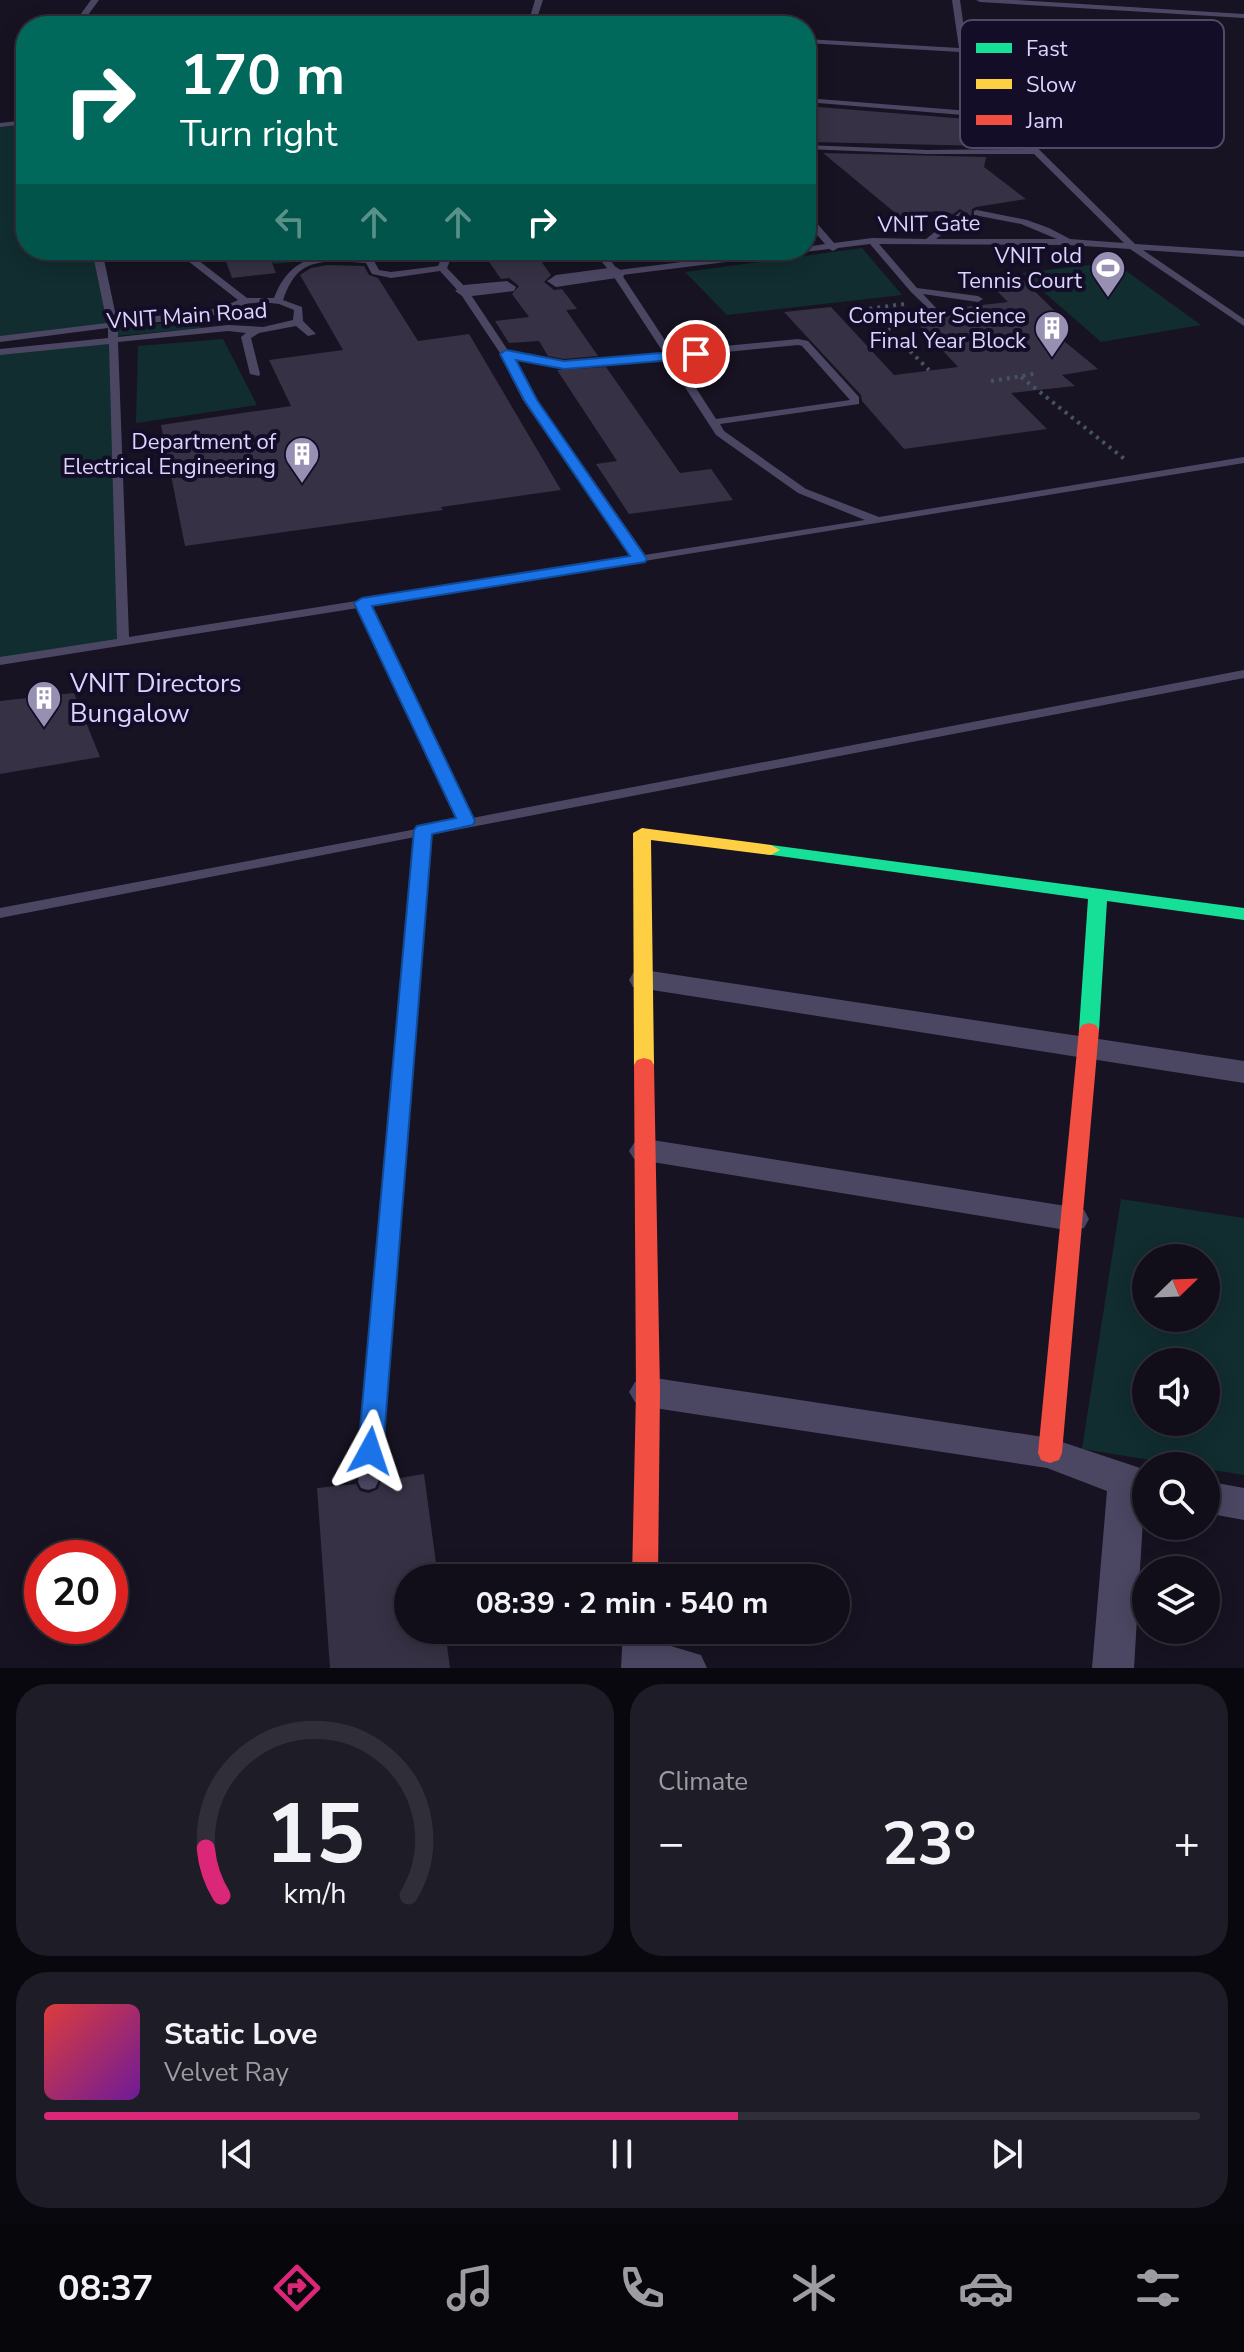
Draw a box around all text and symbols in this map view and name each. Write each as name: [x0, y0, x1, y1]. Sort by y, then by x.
legend: [960, 20, 1224, 148]
text: Fast: [1026, 34, 1068, 64]
text: 170 m: [180, 37, 345, 114]
icon: right: [48, 48, 152, 152]
text: Slow: [1026, 70, 1077, 100]
text: Jam: [1025, 106, 1064, 136]
text: Turn right: [180, 110, 337, 159]
icon: left: [268, 200, 312, 244]
icon: ahead: [352, 200, 396, 244]
icon: ahead: [436, 200, 480, 244]
icon: right: [520, 200, 564, 244]
street label: VNIT Gate: [876, 208, 981, 240]
place label: VNIT old Tennis Court: [958, 241, 1082, 296]
sports icon: VNIT old Tennis Court: [1089, 249, 1127, 299]
street label: VNIT Main Road: [105, 295, 268, 337]
place label: Computer Science Final Year Block: [848, 301, 1027, 356]
building icon: Computer Science Final Year Block: [1033, 309, 1071, 359]
pin: [662, 320, 730, 388]
icon: arrive: [674, 332, 718, 376]
place label: Department of Electrical Engineering: [63, 427, 277, 482]
building icon: Department of Electrical Engineering: [283, 435, 321, 485]
place label: VNIT Directors Bungalow: [69, 666, 242, 731]
building icon: VNIT Directors Bungalow: [25, 679, 63, 729]
north arrow: [1132, 1244, 1220, 1332]
map controls: [1132, 1244, 1220, 1644]
button: sound: [1132, 1348, 1220, 1436]
position arrow: [328, 1409, 412, 1493]
button: search: [1132, 1452, 1220, 1540]
speed limit sign: 20: [24, 1540, 128, 1644]
button: layers: [1132, 1556, 1220, 1644]
text: 08:39 · 2 min · 540 m: [476, 1583, 768, 1624]
text: Climate: [658, 1764, 748, 1799]
text: 15: [265, 1778, 365, 1891]
text: 23°: [882, 1803, 976, 1885]
text: −: [658, 1814, 684, 1874]
text: +: [1174, 1814, 1200, 1874]
text: km/h: [284, 1874, 346, 1913]
text: Static Love: [164, 2014, 318, 2055]
text: Velvet Ray: [164, 2055, 289, 2090]
icon: previous: [215, 2132, 259, 2176]
icon: pause: [600, 2132, 644, 2176]
icon: next: [985, 2132, 1029, 2176]
icon: directions: [269, 2260, 325, 2316]
icon: music: [442, 2260, 498, 2316]
icon: phone: [614, 2260, 670, 2316]
icon: climate: [786, 2260, 842, 2316]
icon: car: [958, 2260, 1014, 2316]
icon: filters: [1130, 2260, 1186, 2316]
text: 08:37: [58, 2264, 153, 2313]

